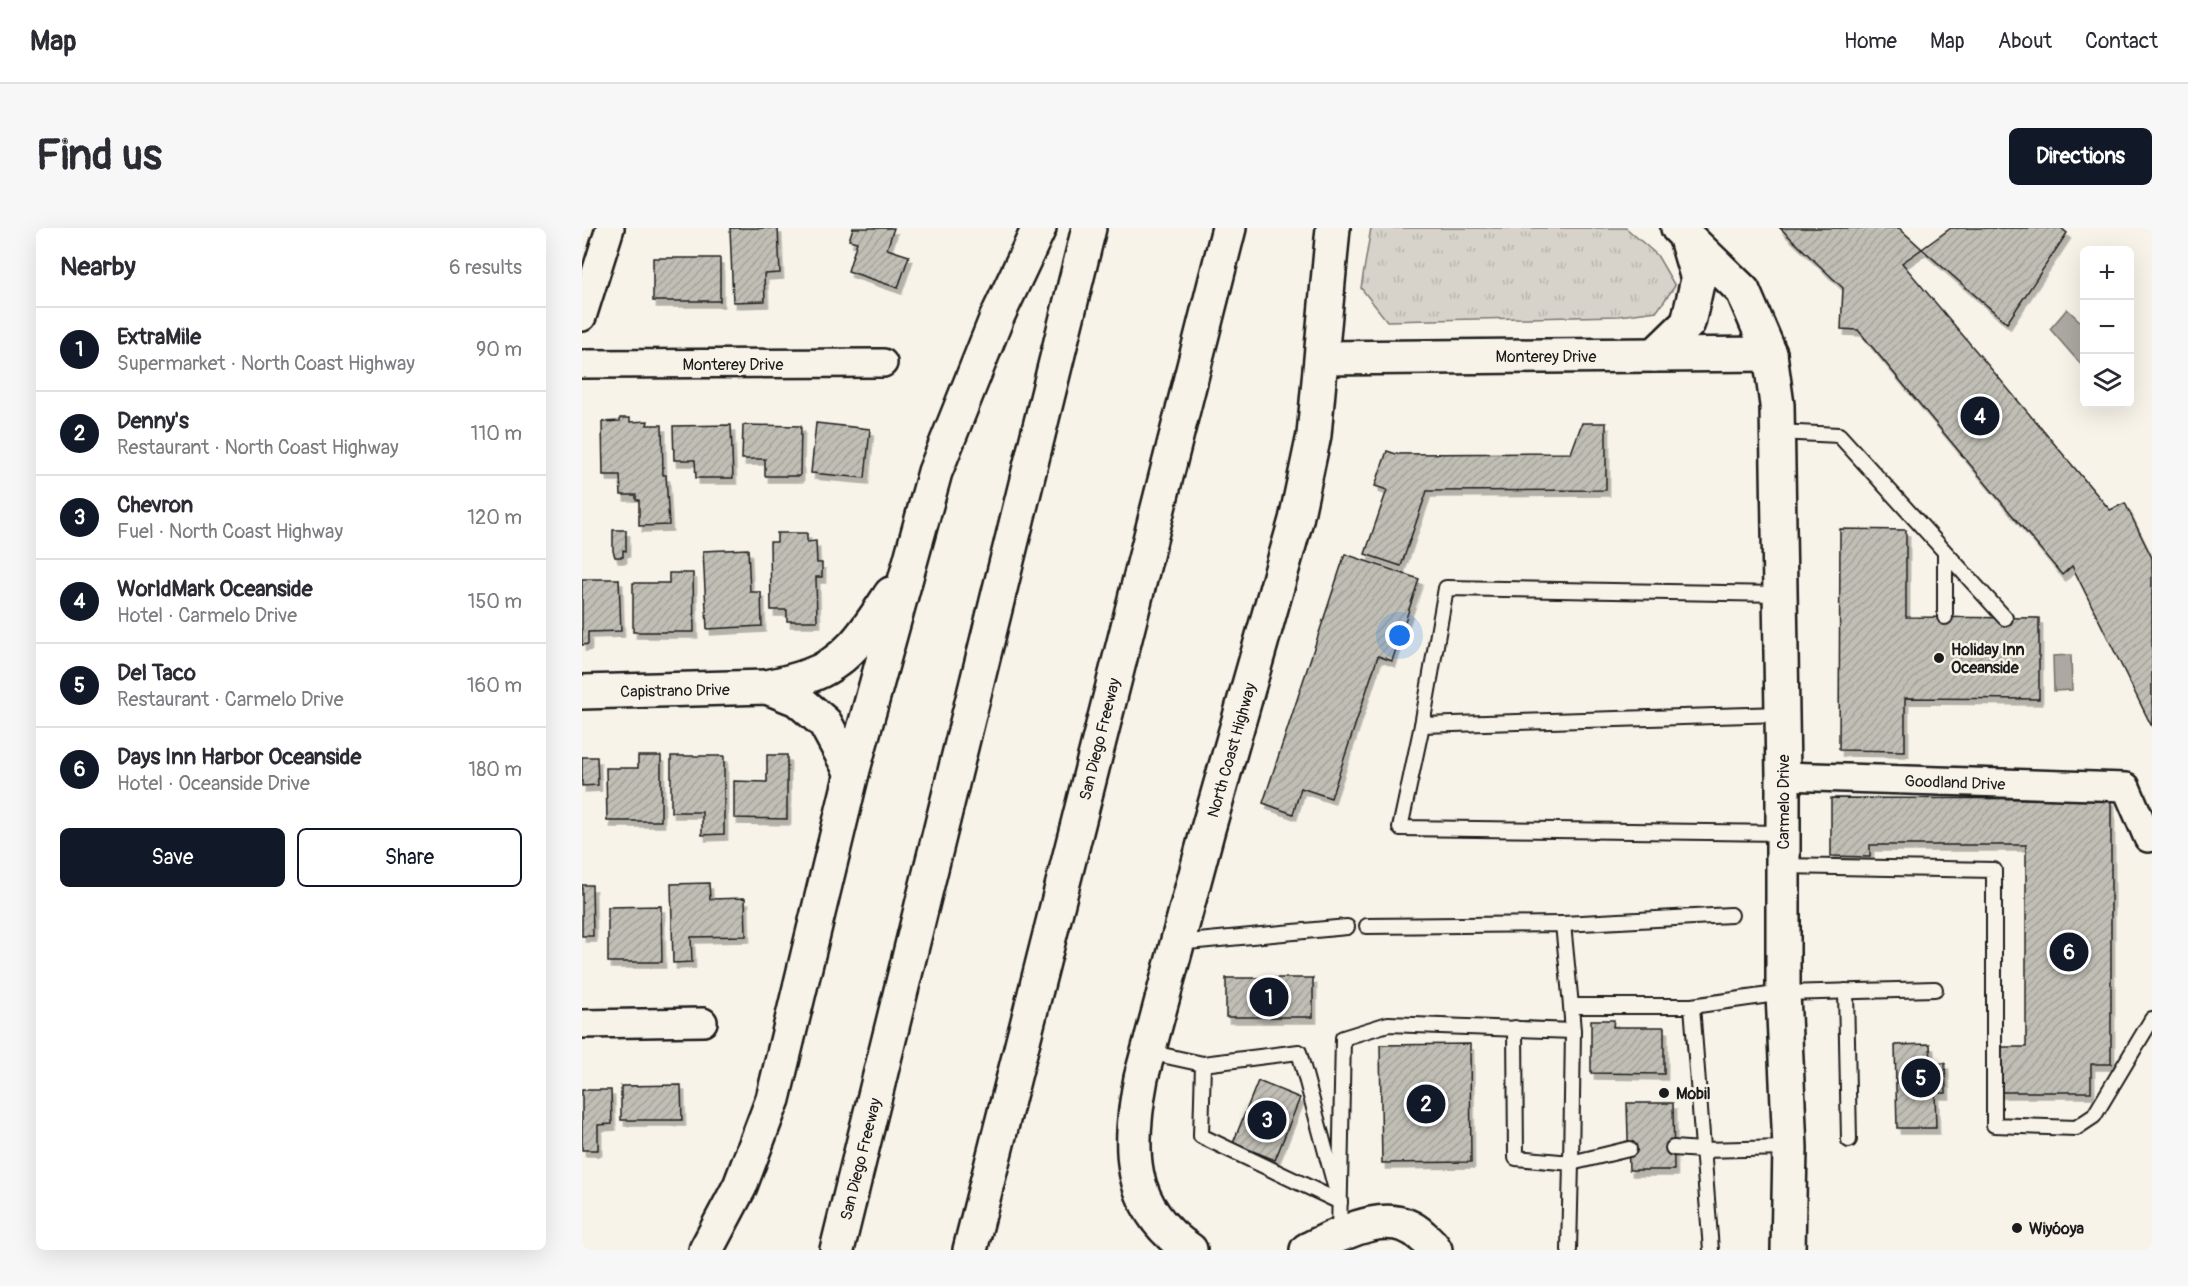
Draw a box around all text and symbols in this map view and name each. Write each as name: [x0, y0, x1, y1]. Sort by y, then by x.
text: Map: [30, 24, 76, 59]
text: Home: [1844, 28, 1897, 55]
text: Map: [1930, 28, 1965, 55]
text: About: [1998, 28, 2052, 55]
text: Contact: [2085, 28, 2158, 55]
button: Directions: [2009, 128, 2152, 185]
text: Find us: [36, 130, 162, 182]
map controls: [2080, 246, 2134, 408]
button: +: [2080, 246, 2134, 300]
text: Nearby: [60, 251, 136, 283]
text: 6 results: [449, 255, 522, 280]
button: −: [2080, 300, 2134, 354]
text: ExtraMile: [117, 323, 201, 351]
text: 1: [76, 337, 83, 362]
text: 90 m: [476, 337, 522, 362]
street label: Monterey Drive: [1496, 347, 1597, 367]
text: Supermarket · North Coast Highway: [117, 351, 415, 376]
button: layers: [2080, 354, 2134, 408]
street label: Monterey Drive: [683, 355, 784, 375]
pin: 4: [1960, 394, 2000, 438]
text: Denny's: [117, 407, 189, 435]
text: 2: [74, 421, 85, 446]
text: 110 m: [471, 421, 522, 446]
text: Restaurant · North Coast Highway: [117, 435, 399, 460]
text: Chevron: [117, 491, 193, 519]
text: 3: [74, 505, 85, 530]
text: 120 m: [467, 505, 522, 530]
text: Fuel · North Coast Highway: [117, 519, 343, 544]
text: WorldMark Oceanside: [117, 575, 313, 603]
text: 4: [74, 589, 85, 614]
text: 150 m: [468, 589, 522, 614]
text: Hotel · Carmelo Drive: [117, 603, 297, 628]
your location: [1385, 621, 1414, 650]
place label: Holiday Inn Oceanside: [1951, 640, 2025, 678]
marker: Holiday Inn Oceanside: [1932, 651, 1946, 665]
text: Del Taco: [117, 659, 196, 687]
text: 5: [74, 673, 85, 698]
text: 160 m: [467, 673, 522, 698]
street label: San Diego Freeway: [1075, 676, 1125, 803]
street label: Capistrano Drive: [620, 680, 730, 702]
street label: North Coast Highway: [1203, 680, 1261, 820]
text: Restaurant · Carmelo Drive: [117, 687, 344, 712]
text: Days Inn Harbor Oceanside: [117, 743, 361, 771]
street label: Carmelo Drive: [1774, 754, 1794, 850]
text: 6: [74, 757, 85, 782]
text: 180 m: [468, 757, 522, 782]
text: Hotel · Oceanside Drive: [117, 771, 310, 796]
street label: Goodland Drive: [1904, 771, 2006, 795]
button: Save: [60, 828, 285, 887]
button: Share: [297, 828, 522, 887]
pin: 6: [2050, 930, 2088, 974]
pin: 1: [1250, 974, 1288, 1020]
pin: 5: [1902, 1056, 1940, 1100]
pin: 2: [1406, 1082, 1446, 1126]
place label: Mobil: [1676, 1084, 1711, 1104]
marker: Mobil: [1657, 1086, 1671, 1100]
street label: San Diego Freeway: [836, 1096, 886, 1223]
pin: 3: [1248, 1098, 1286, 1142]
place label: Wiyóoya: [2029, 1219, 2085, 1239]
marker: Wiyóoya: [2010, 1221, 2024, 1235]

